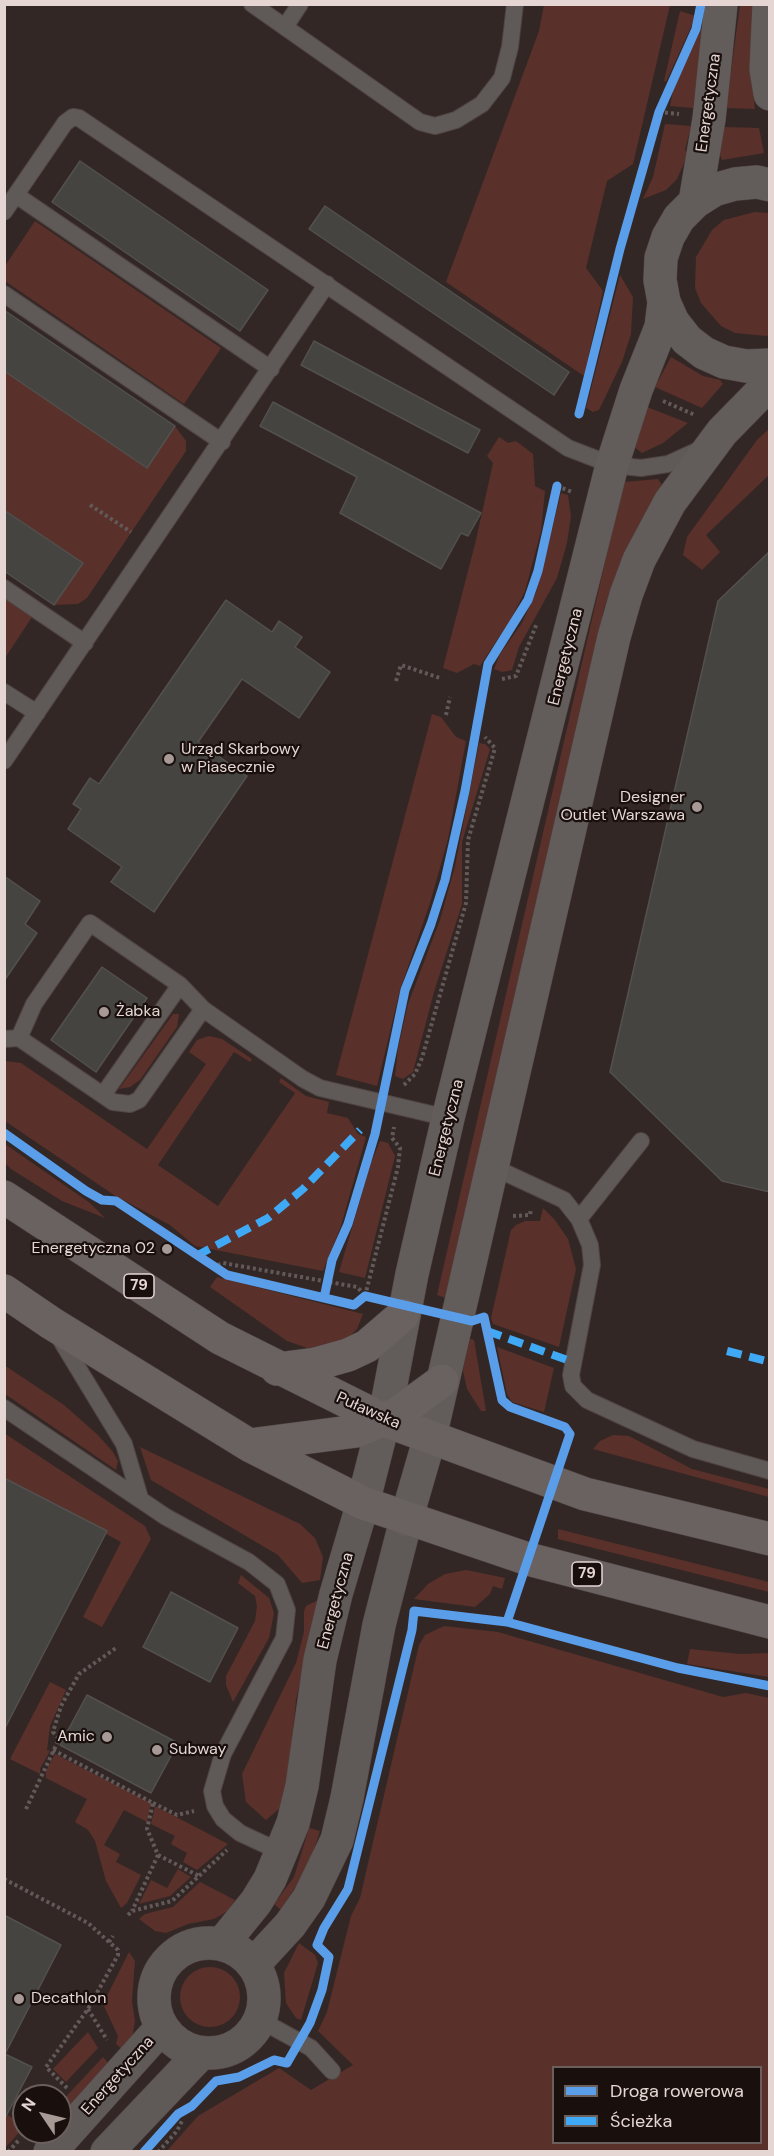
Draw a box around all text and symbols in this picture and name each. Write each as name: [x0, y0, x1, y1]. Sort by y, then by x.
street label: Energetyczna: [693, 53, 725, 153]
street label: Energetyczna: [545, 607, 587, 707]
place label: Urząd Skarbowy w Piasecznie: [181, 740, 300, 778]
marker: Urząd Skarbowy w Piasecznie: [162, 752, 176, 766]
place label: Designer Outlet Warszawa: [560, 788, 685, 826]
marker: Designer Outlet Warszawa: [690, 800, 704, 814]
place label: Żabka: [116, 1002, 160, 1022]
marker: Żabka: [97, 1005, 111, 1019]
street label: Energetyczna: [426, 1078, 468, 1178]
place label: Energetyczna 02: [31, 1239, 155, 1259]
marker: Energetyczna 02: [160, 1242, 174, 1256]
road number: 79: [124, 1274, 154, 1298]
street label: Puławska: [333, 1388, 403, 1434]
street label: Energetyczna: [314, 1551, 358, 1651]
road number: 79: [572, 1562, 602, 1586]
place label: Amic: [57, 1727, 95, 1747]
marker: Amic: [100, 1730, 114, 1744]
place label: Subway: [169, 1740, 226, 1760]
marker: Subway: [150, 1743, 164, 1757]
place label: Decathlon: [31, 1989, 106, 2009]
marker: Decathlon: [12, 1992, 26, 2006]
street label: Energetyczna: [78, 2033, 158, 2119]
legend: [552, 2066, 762, 2144]
text: Droga rowerowa: [610, 2079, 744, 2103]
north arrow: [12, 2084, 72, 2144]
text: N: [17, 2094, 40, 2115]
text: Ścieżka: [610, 2109, 672, 2133]

